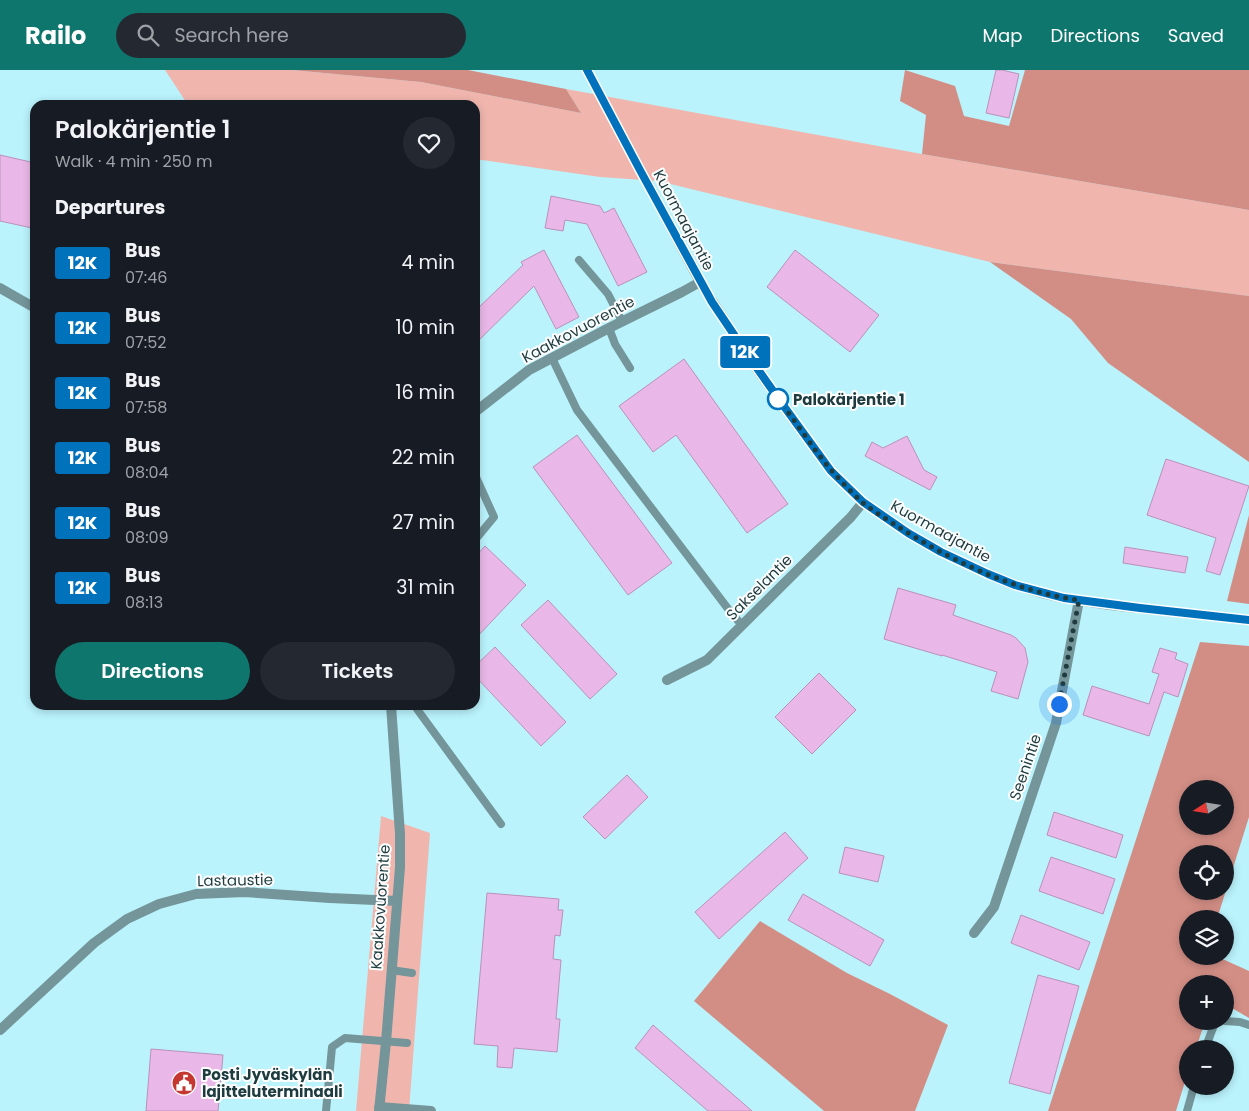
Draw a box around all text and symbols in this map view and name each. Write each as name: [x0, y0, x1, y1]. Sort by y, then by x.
search box: [116, 13, 466, 58]
text: Railo: [25, 19, 86, 52]
icon: search: [134, 21, 162, 49]
text: Search here: [174, 22, 289, 49]
text: Map: [983, 23, 1022, 48]
text: Directions: [1050, 23, 1140, 48]
text: Saved: [1168, 23, 1224, 48]
text: Palokärjentie 1: [55, 113, 230, 146]
button: heart: [403, 117, 455, 169]
text: Walk · 4 min · 250 m: [55, 150, 213, 173]
street label: Kuormaajantie: [649, 166, 719, 274]
text: Departures: [55, 194, 165, 221]
text: Bus: [125, 237, 161, 264]
text: 4 min: [402, 249, 455, 276]
text: 12K: [68, 250, 97, 275]
text: 07:46: [125, 266, 167, 289]
street label: Kaakkovuorentie: [518, 290, 638, 368]
text: Bus: [125, 302, 161, 329]
text: 10 min: [396, 314, 455, 341]
text: 12K: [68, 315, 97, 340]
text: 07:52: [125, 331, 166, 354]
line badge: 12K: [716, 336, 774, 368]
text: 12K: [730, 339, 760, 364]
text: Bus: [125, 367, 161, 394]
text: 16 min: [395, 379, 455, 406]
text: 12K: [68, 380, 97, 405]
marker: Palokärjentie 1: [767, 388, 789, 410]
place label: Palokärjentie 1: [793, 389, 905, 410]
text: 07:58: [125, 396, 167, 419]
text: Bus: [125, 432, 161, 459]
text: 22 min: [392, 444, 455, 471]
text: 12K: [68, 445, 97, 470]
text: 08:04: [125, 461, 169, 484]
street label: Kuormaajantie: [887, 495, 995, 567]
text: Bus: [125, 497, 161, 524]
text: 27 min: [392, 509, 455, 536]
text: 12K: [68, 510, 97, 535]
text: 08:09: [125, 526, 169, 549]
street label: Sakselantie: [721, 549, 797, 625]
text: Bus: [125, 562, 161, 589]
text: 31 min: [396, 574, 455, 601]
text: 12K: [68, 575, 97, 600]
text: 08:13: [125, 591, 163, 614]
button: Directions: [55, 642, 250, 700]
button: Tickets: [260, 642, 455, 700]
your location: [1047, 692, 1072, 717]
street label: Seenintie: [1004, 731, 1046, 803]
north arrow: [1179, 780, 1234, 835]
map controls: [1179, 780, 1234, 1095]
street label: Kaakkovuorentie: [365, 844, 395, 970]
button: locate: [1179, 845, 1234, 900]
street label: Lastaustie: [197, 869, 273, 891]
button: layers: [1179, 910, 1234, 965]
button: +: [1179, 975, 1234, 1030]
button: −: [1179, 1040, 1234, 1095]
place label: Posti Jyväskylän lajitteluterminaali: [202, 1064, 343, 1102]
public building icon: Posti Jyväskylän lajitteluterminaali: [171, 1070, 197, 1096]

